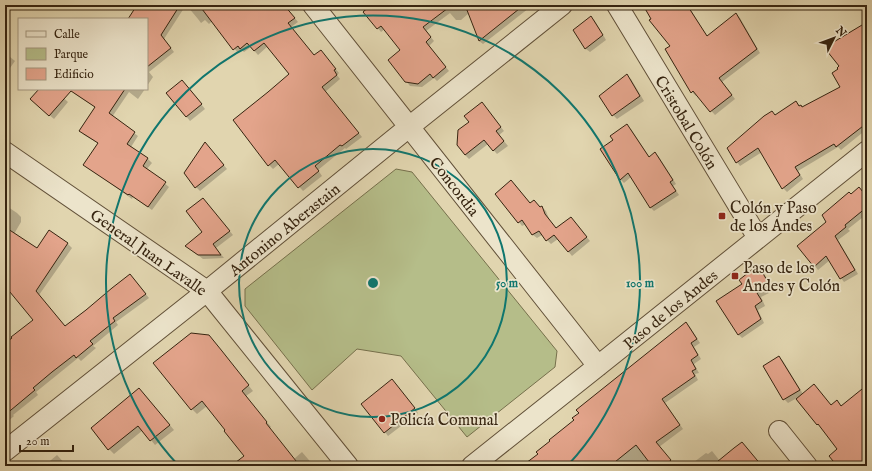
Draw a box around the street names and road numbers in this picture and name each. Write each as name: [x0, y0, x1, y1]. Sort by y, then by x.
street label: Cristobal Colón: [649, 72, 721, 174]
street label: Concordia: [424, 154, 483, 221]
street label: Antonino Aberastain: [225, 179, 345, 282]
street label: General Juan Lavalle: [86, 206, 210, 301]
street label: Paso de los Andes: [620, 266, 723, 355]

